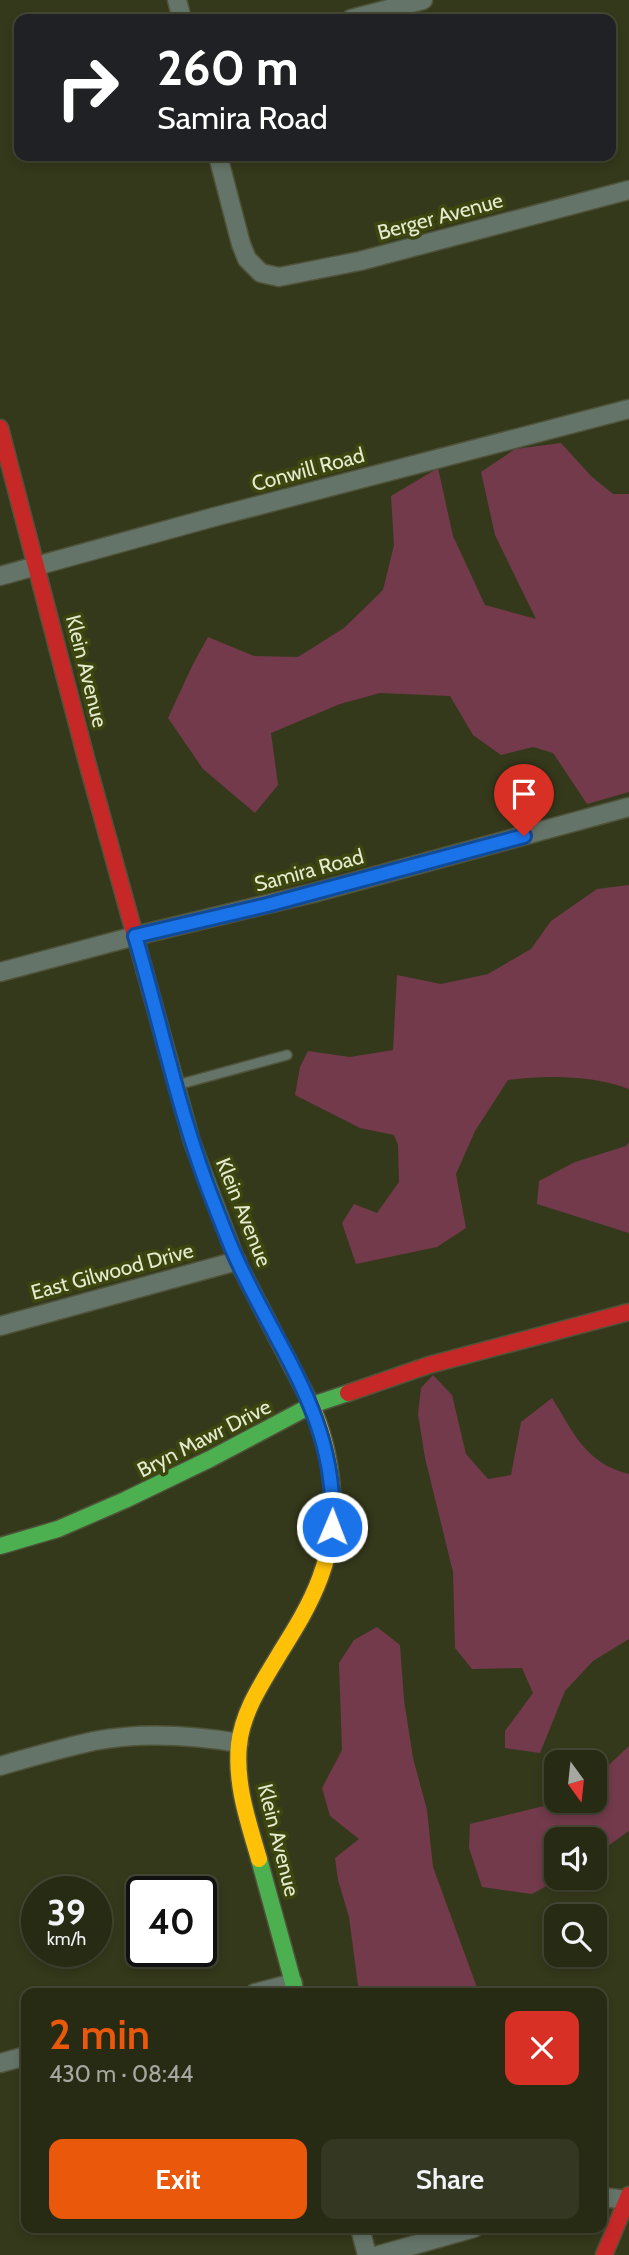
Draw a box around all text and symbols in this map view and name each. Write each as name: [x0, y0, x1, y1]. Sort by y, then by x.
text: 260 m: [157, 38, 299, 97]
icon: right: [42, 42, 133, 133]
text: Samira Road: [157, 98, 328, 137]
street label: Berger Avenue: [374, 187, 506, 245]
street label: Conwill Road: [249, 442, 367, 496]
street label: Klein Avenue: [61, 612, 113, 730]
pin: [494, 764, 554, 836]
icon: arrive: [505, 775, 543, 813]
street label: Samira Road: [252, 843, 366, 897]
street label: Klein Avenue: [211, 1154, 277, 1270]
street label: East Gilwood Drive: [28, 1237, 196, 1305]
street label: Bryn Mawr Drive: [133, 1393, 275, 1482]
position arrow: [295, 1490, 369, 1564]
north arrow: [544, 1750, 607, 1813]
map controls: [544, 1750, 607, 1967]
street label: Klein Avenue: [253, 1781, 305, 1899]
button: sound: [544, 1827, 607, 1890]
speed limit sign: 40: [126, 1876, 217, 1967]
text: 39: [47, 1891, 86, 1934]
button: search: [544, 1904, 607, 1967]
text: km/h: [47, 1928, 86, 1950]
text: 2 min: [49, 2008, 150, 2060]
button: close: [505, 2011, 579, 2085]
text: 430 m · 08:44: [49, 2060, 193, 2088]
button: Exit: [49, 2139, 307, 2219]
button: Share: [321, 2139, 579, 2219]

